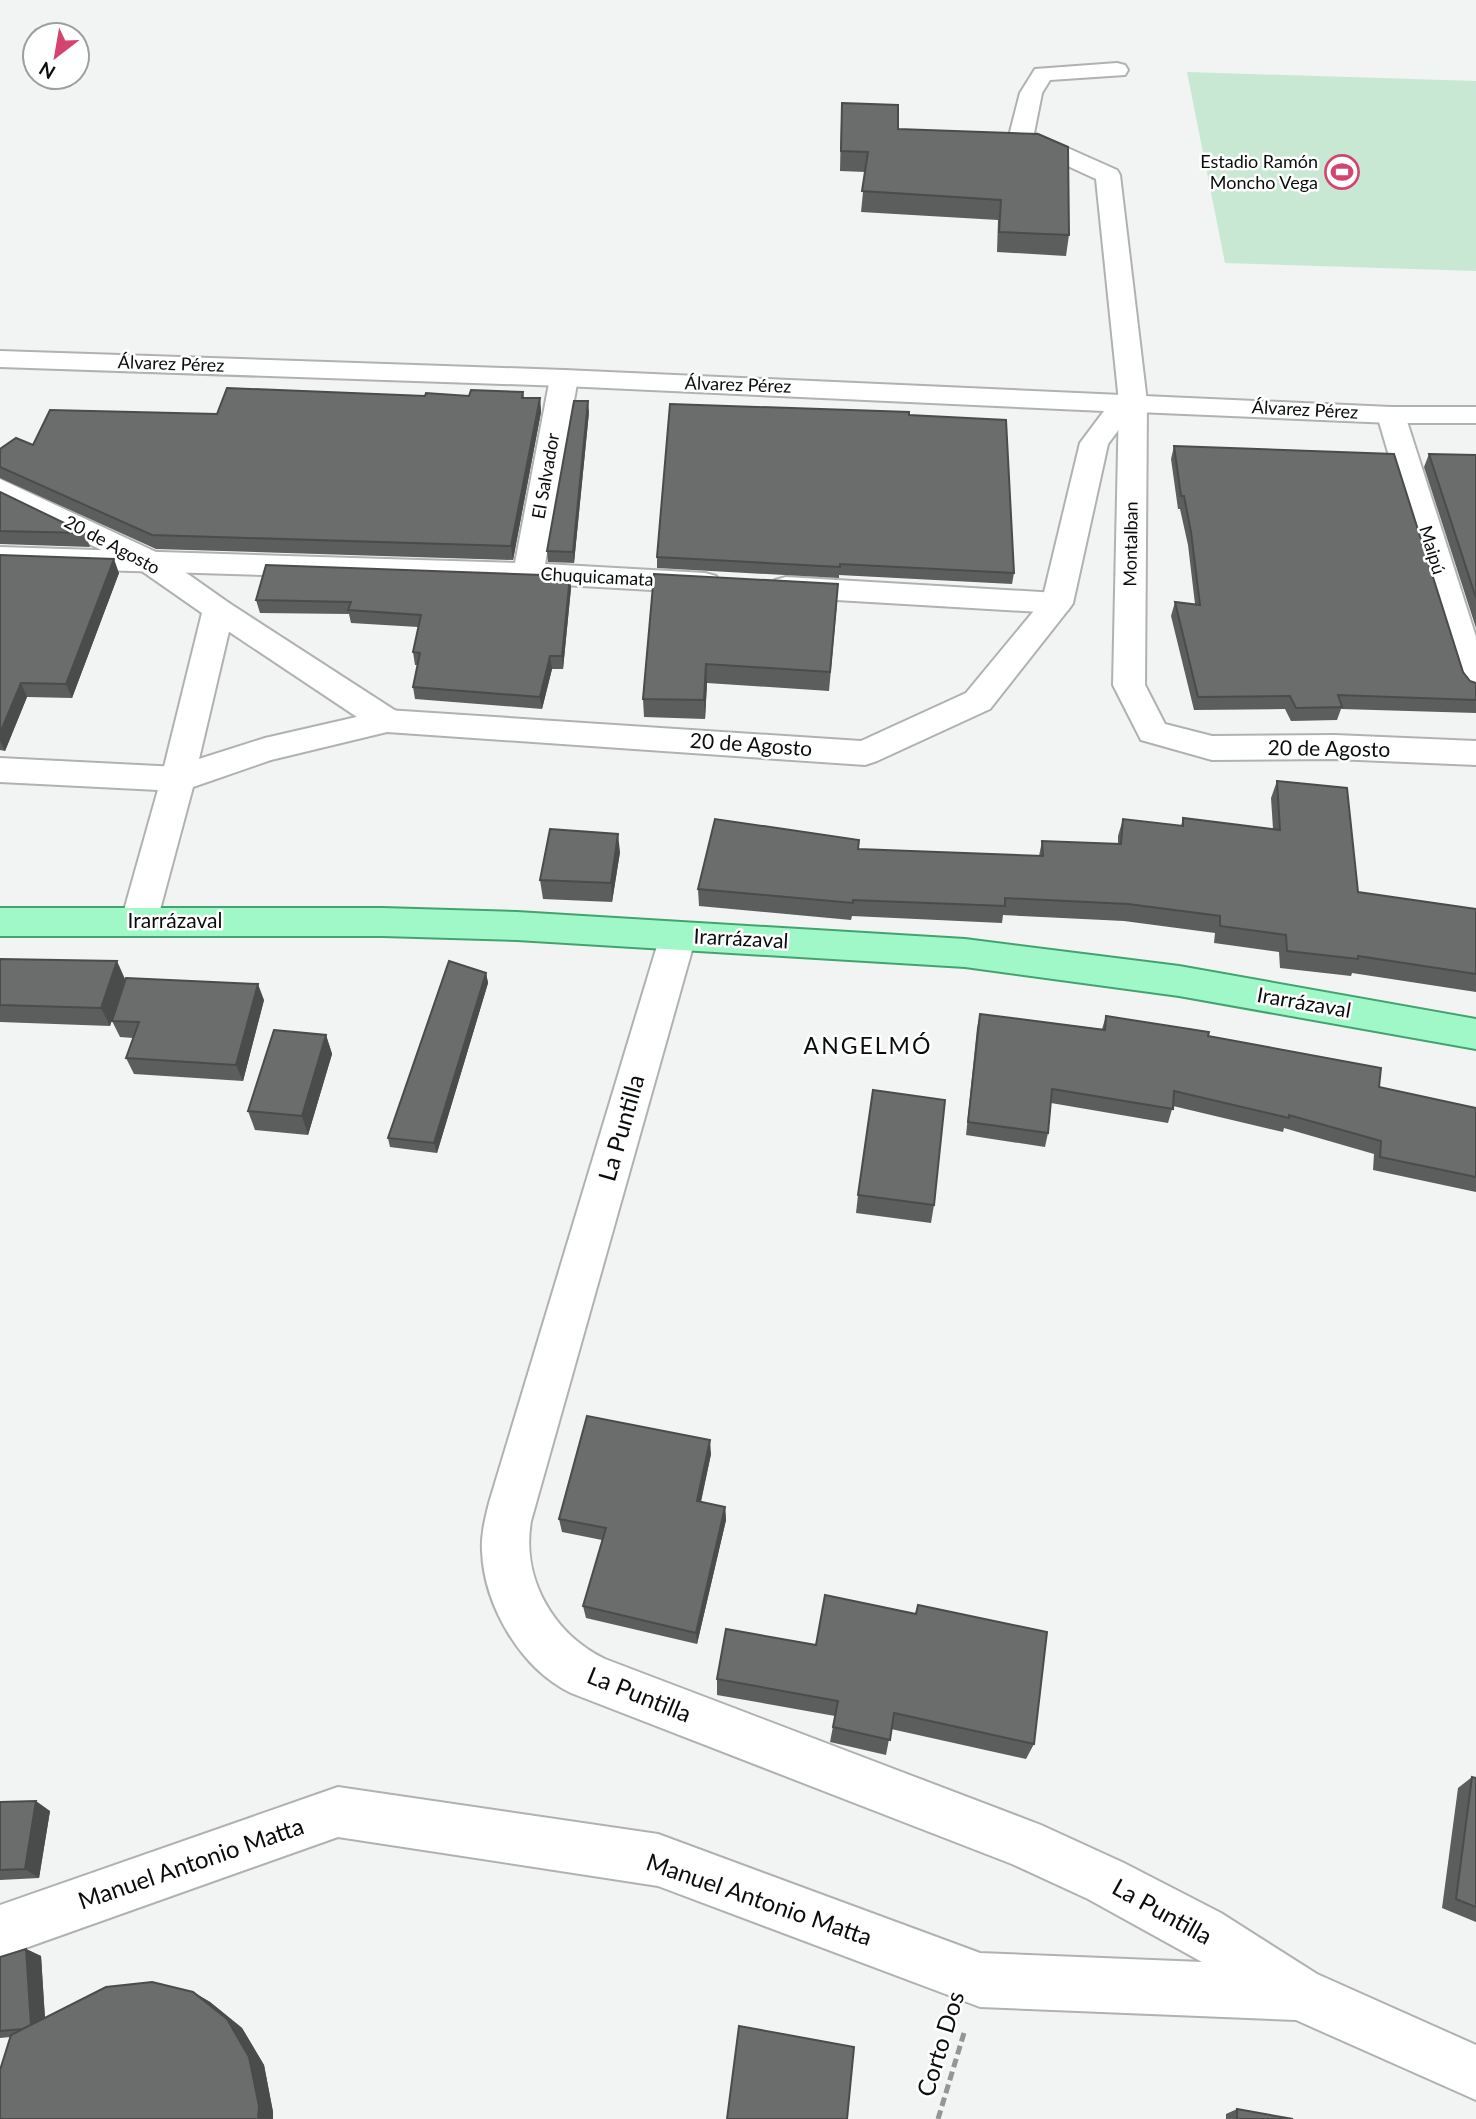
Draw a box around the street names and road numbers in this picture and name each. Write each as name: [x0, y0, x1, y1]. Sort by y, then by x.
street label: Álvarez Pérez: [117, 350, 225, 376]
street label: Álvarez Pérez: [684, 371, 792, 397]
street label: Álvarez Pérez: [1251, 395, 1359, 423]
street label: El Salvador: [527, 431, 563, 521]
street label: Montalban: [1118, 501, 1142, 587]
street label: 20 de Agosto: [61, 510, 164, 579]
street label: Maipú: [1415, 523, 1451, 577]
street label: Chuquicamata: [540, 562, 654, 590]
street label: 20 de Agosto: [689, 727, 813, 760]
street label: 20 de Agosto: [1268, 734, 1391, 761]
street label: Irarrázaval: [128, 907, 222, 932]
street label: Irarrázaval: [693, 923, 789, 952]
street label: Irarrázaval: [1255, 981, 1353, 1022]
street label: La Puntilla: [592, 1071, 650, 1184]
street label: La Puntilla: [583, 1660, 696, 1728]
street label: Manuel Antonio Matta: [74, 1810, 307, 1915]
street label: Manuel Antonio Matta: [643, 1846, 876, 1951]
street label: La Puntilla: [1108, 1871, 1218, 1950]
street label: Corto Dos: [910, 1987, 969, 2100]

